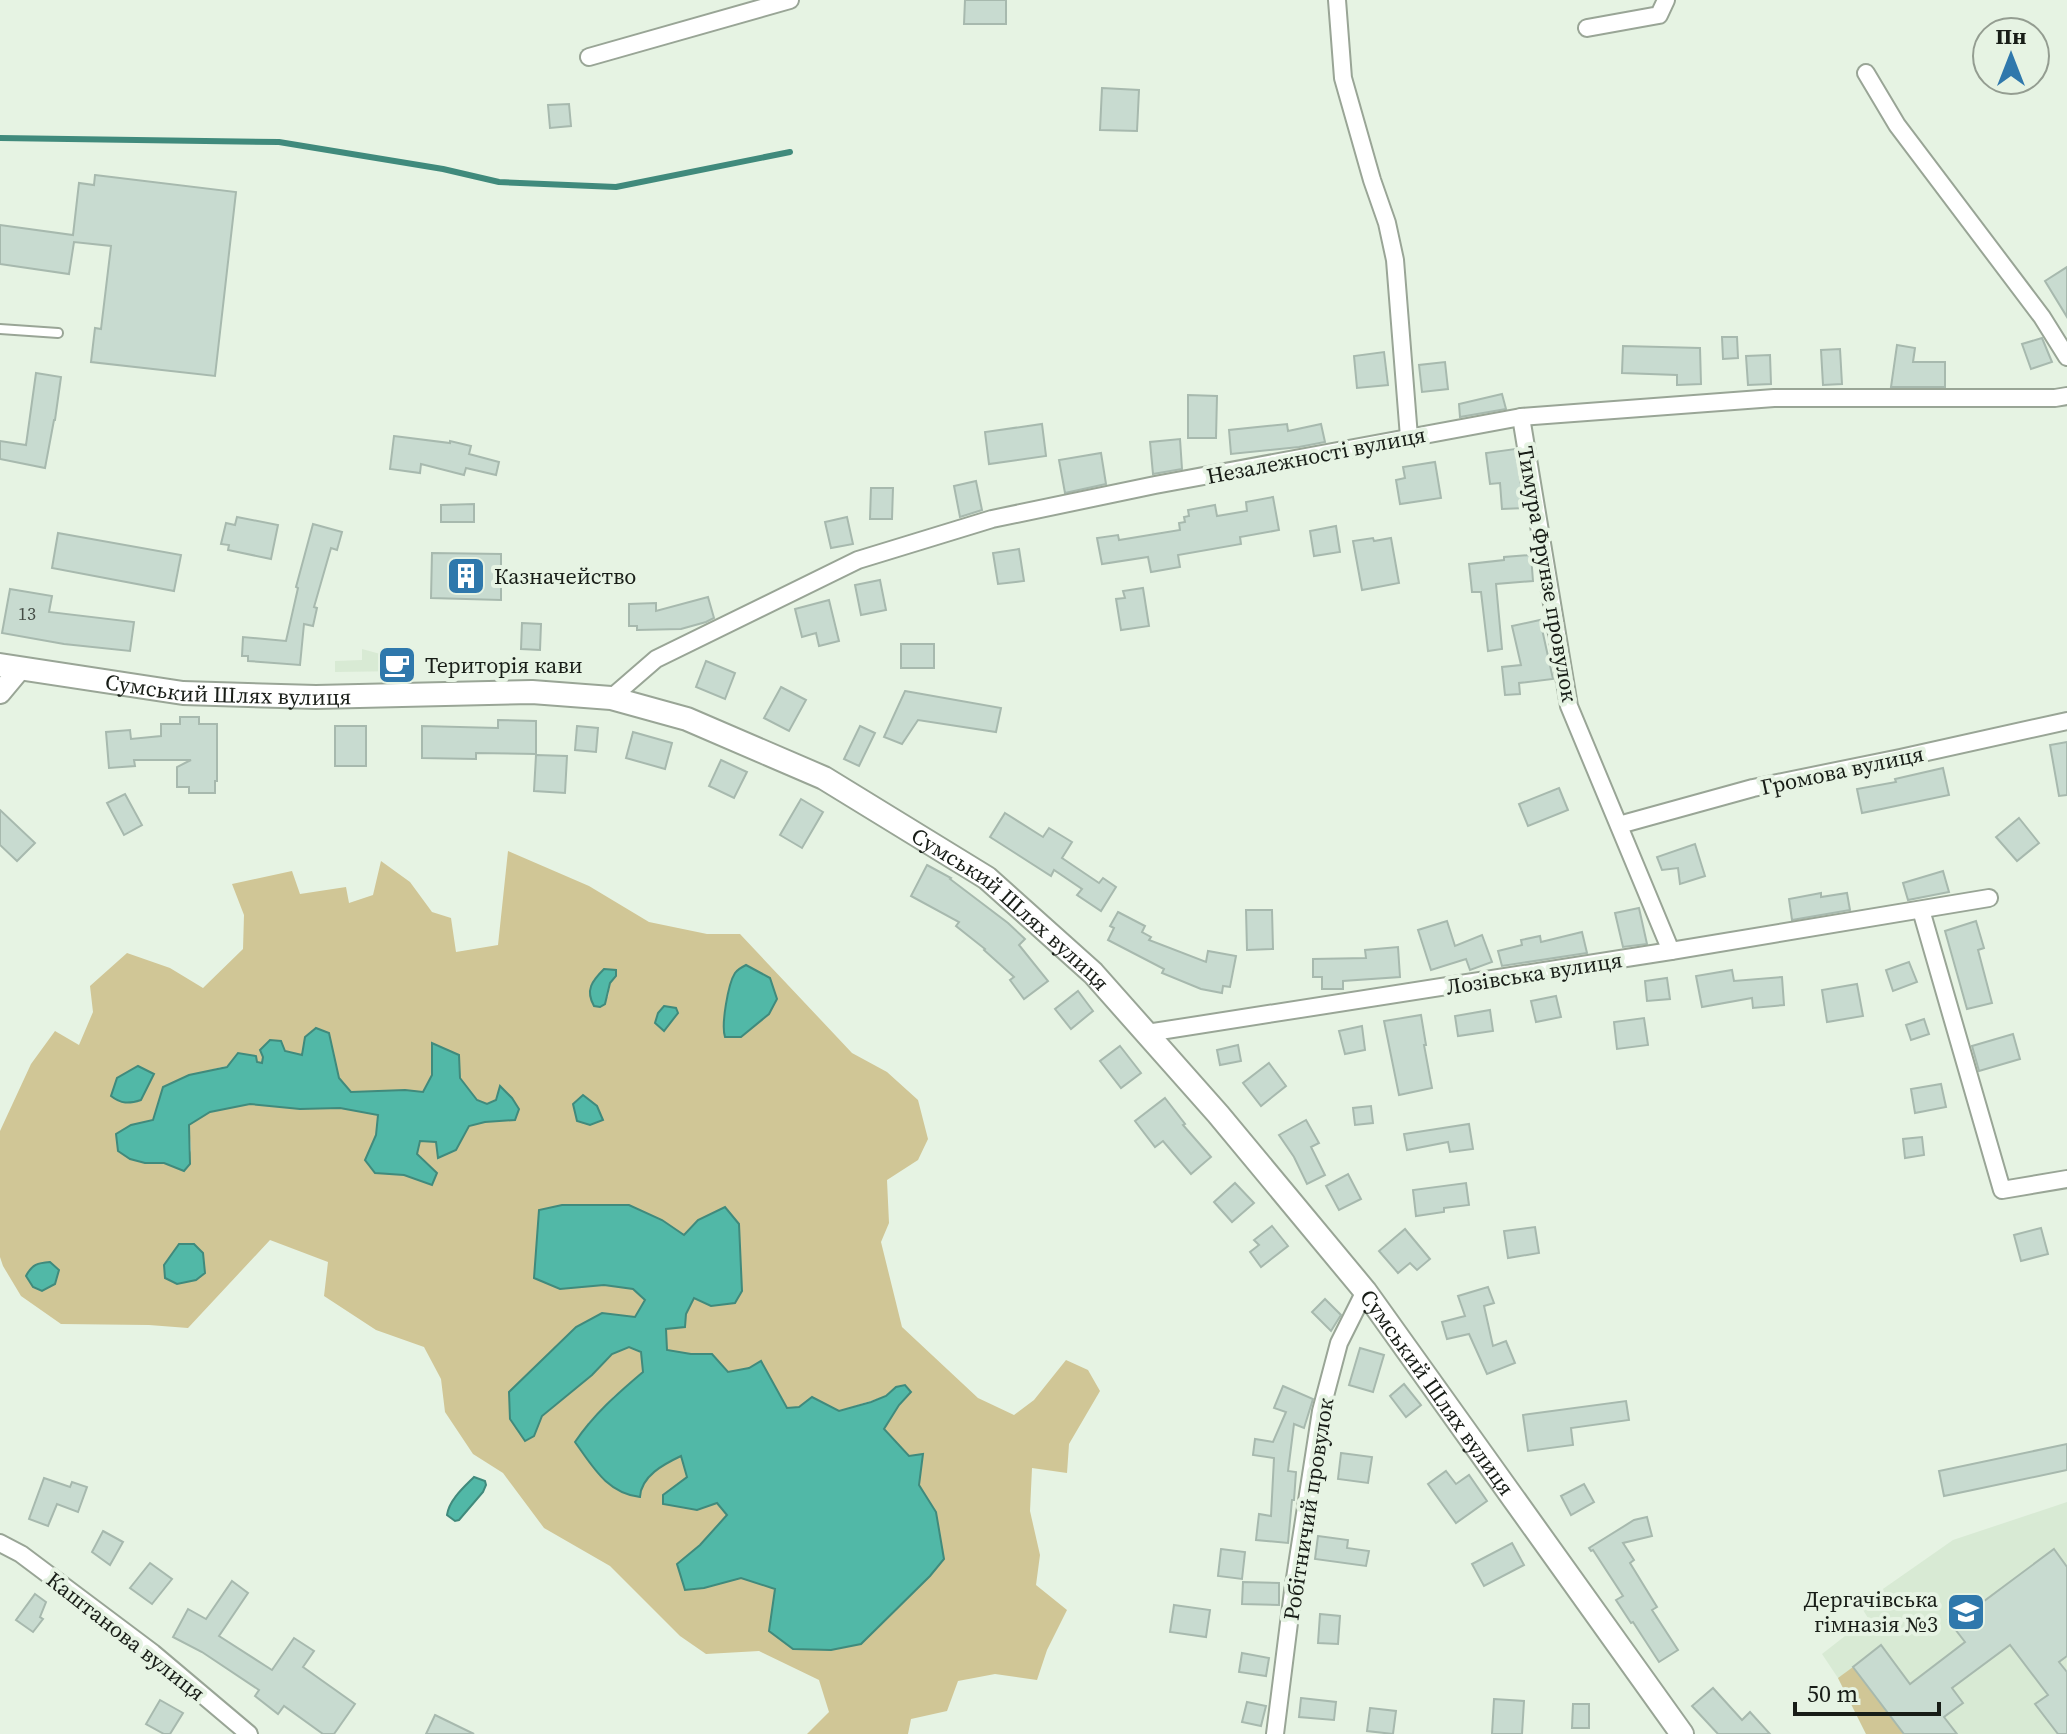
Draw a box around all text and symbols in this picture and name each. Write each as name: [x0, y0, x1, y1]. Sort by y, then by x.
north arrow: [1971, 16, 2051, 96]
text: Пн: [1996, 21, 2026, 51]
street label: Незалежності вулиця: [1204, 419, 1428, 491]
street label: Тимура Фрунзе провулок: [1511, 444, 1585, 704]
building icon: Казначейство: [445, 555, 487, 597]
place label: Казначейство: [494, 561, 636, 591]
house number: 13: [18, 601, 36, 626]
cafe icon: Територія кави: [376, 644, 418, 686]
place label: Територія кави: [425, 650, 583, 680]
street label: Сумський Шлях вулиця: [103, 666, 352, 712]
street label: Громова вулиця: [1758, 738, 1926, 802]
street label: Сумський Шлях вулиця: [906, 820, 1116, 997]
street label: Лозівська вулиця: [1444, 944, 1624, 1002]
street label: Сумський Шлях вулиця: [1353, 1283, 1521, 1501]
street label: Робітничий провулок: [1276, 1396, 1340, 1622]
street label: Каштанова вулиця: [40, 1564, 212, 1708]
place label: Дергачівська гімназія №3: [1804, 1584, 1939, 1639]
school or university icon: Дергачівська гімназія №3: [1945, 1591, 1987, 1633]
scale bar: [1795, 1666, 1939, 1716]
text: 50 m: [1807, 1677, 1858, 1710]

